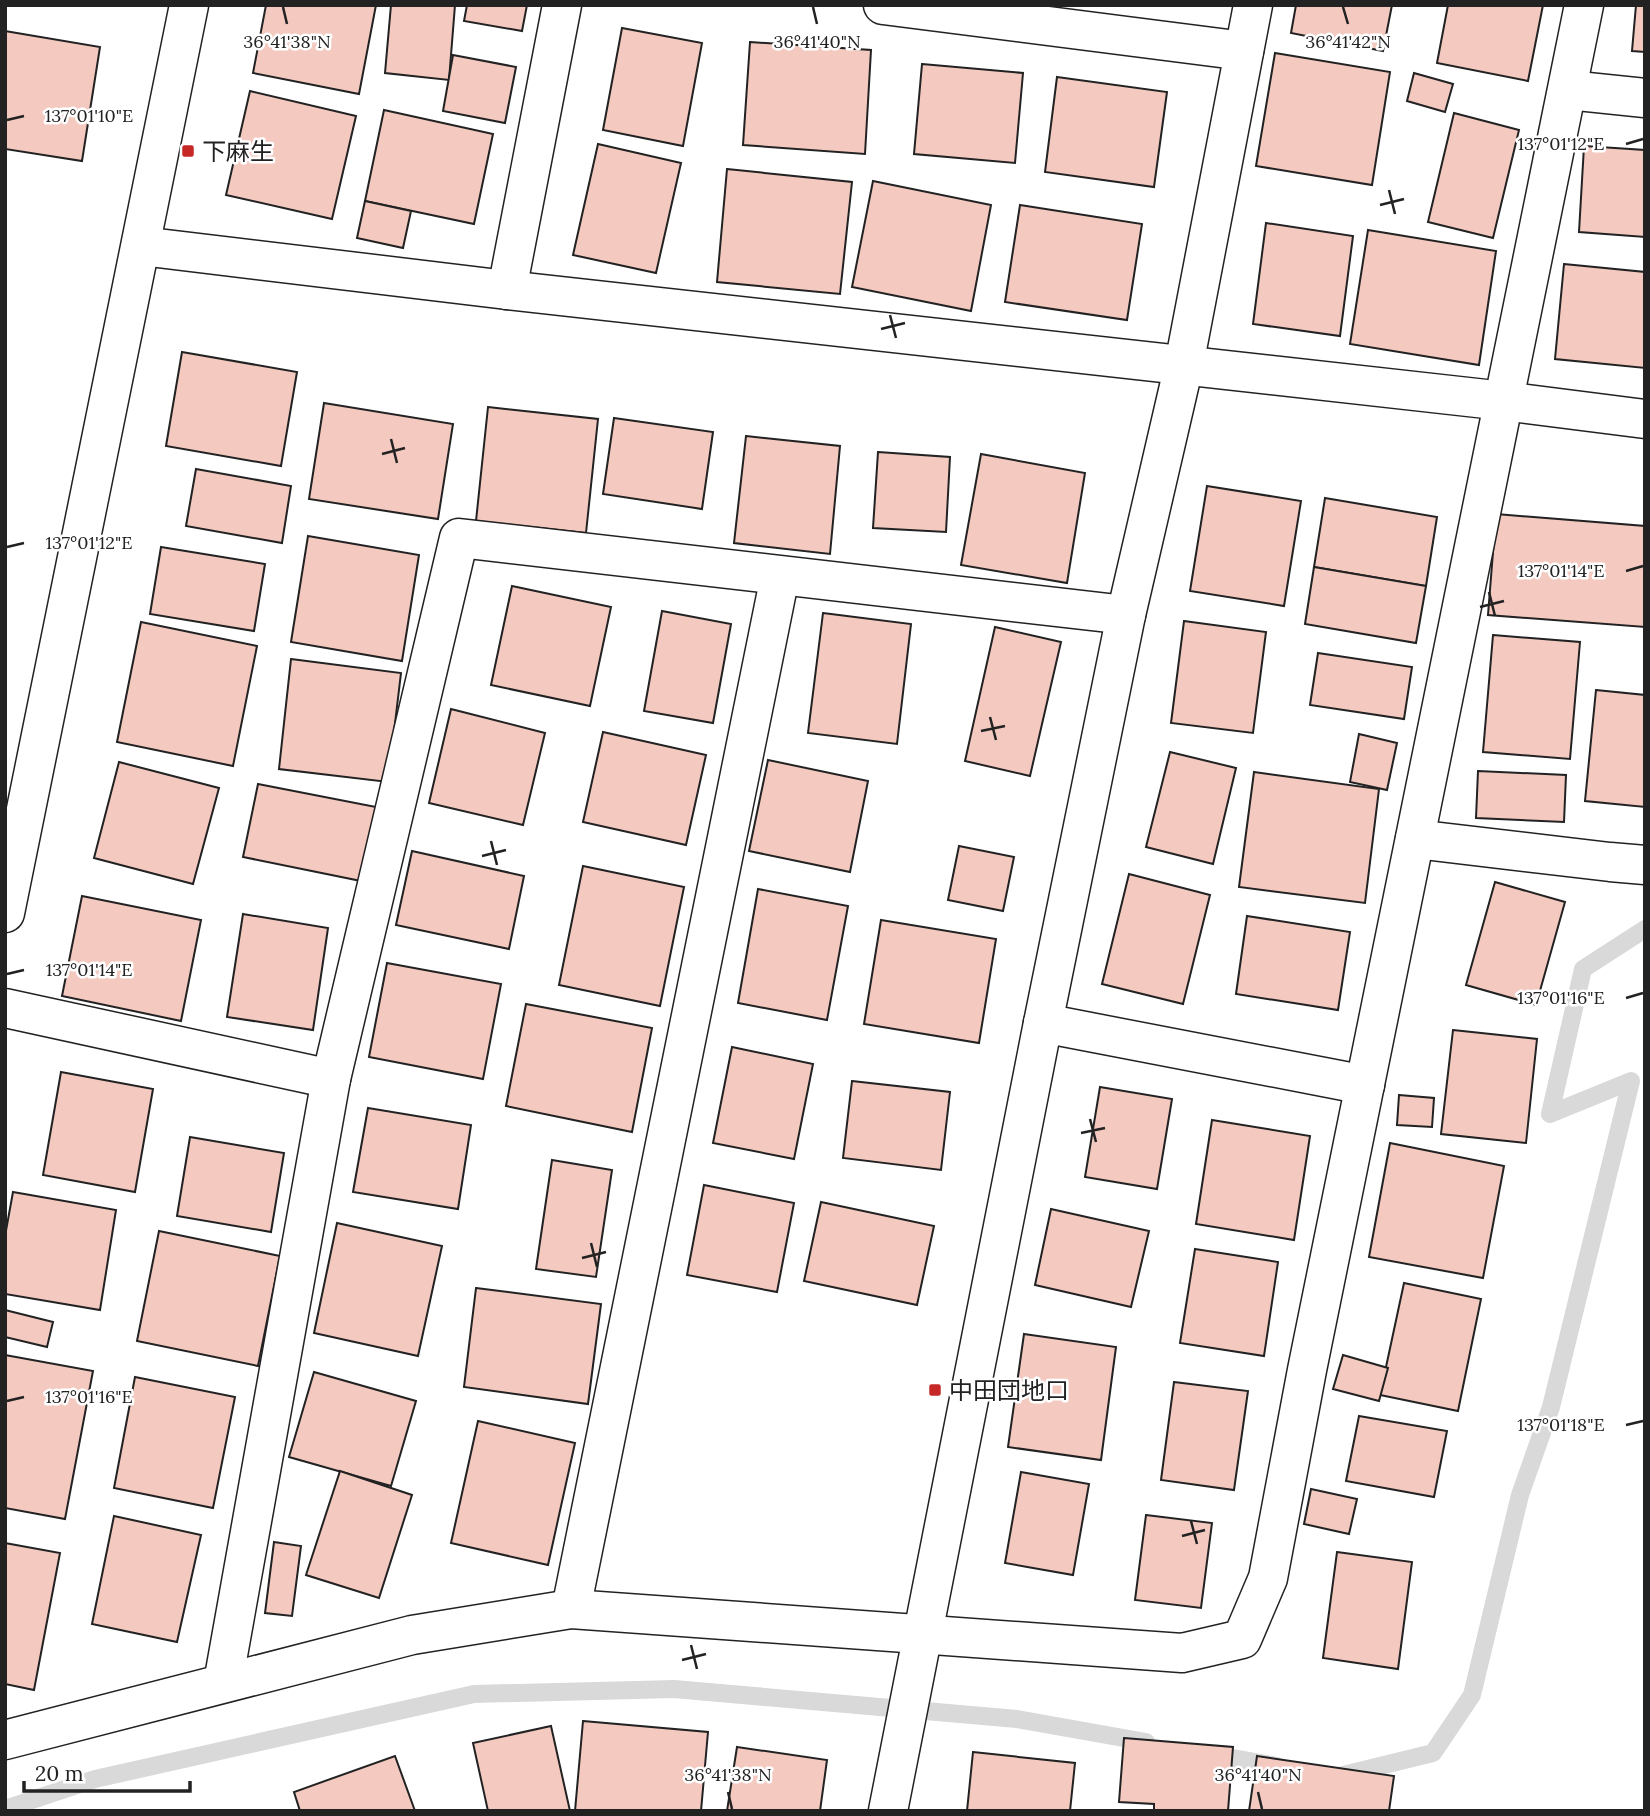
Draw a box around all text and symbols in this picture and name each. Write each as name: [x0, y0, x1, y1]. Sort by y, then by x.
text: 36°41'38"N: [243, 30, 331, 53]
text: 36°41'40"N: [773, 30, 861, 53]
text: 36°41'42"N: [1305, 30, 1391, 53]
text: 137°01'10"E: [45, 104, 133, 127]
text: 137°01'12"E: [1518, 132, 1604, 155]
place label: 下麻生: [202, 136, 274, 167]
marker: 下麻生: [180, 143, 196, 159]
text: 137°01'12"E: [46, 531, 132, 554]
text: 137°01'14"E: [1518, 559, 1604, 582]
text: 137°01'14"E: [46, 958, 132, 981]
text: 137°01'16"E: [1517, 986, 1605, 1009]
place label: 中田団地口: [949, 1375, 1069, 1406]
marker: 中田団地口: [927, 1382, 943, 1398]
text: 137°01'16"E: [45, 1385, 133, 1408]
text: 137°01'18"E: [1517, 1413, 1605, 1436]
scale bar: [24, 1750, 191, 1794]
text: 20 m: [35, 1760, 84, 1787]
text: 36°41'38"N: [684, 1763, 772, 1786]
text: 36°41'40"N: [1214, 1763, 1302, 1786]

